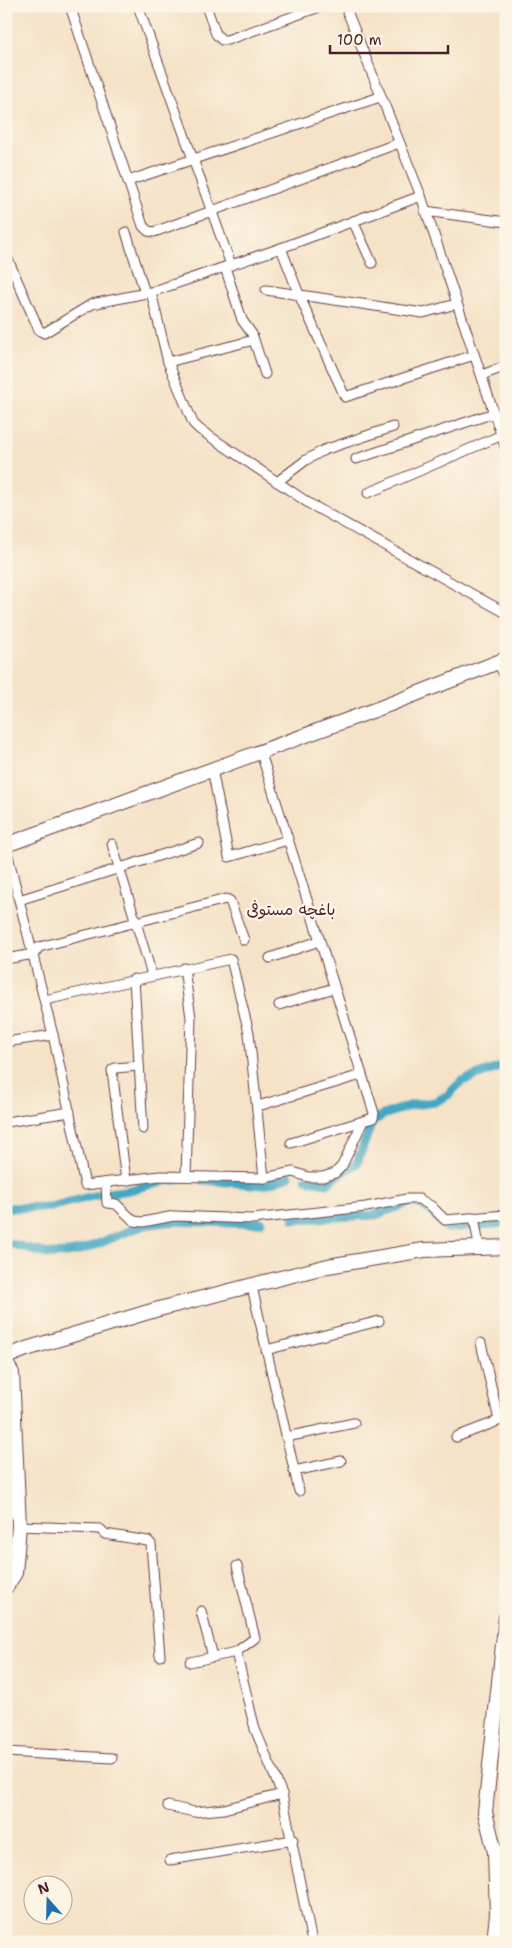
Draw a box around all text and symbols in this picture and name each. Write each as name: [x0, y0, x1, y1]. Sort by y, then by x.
scale bar: [330, 22, 447, 54]
text: 100 m: [337, 30, 382, 50]
district label: باغچه مستوفی: [246, 899, 336, 920]
north arrow: [22, 1876, 72, 1926]
text: N: [35, 1877, 52, 1898]

